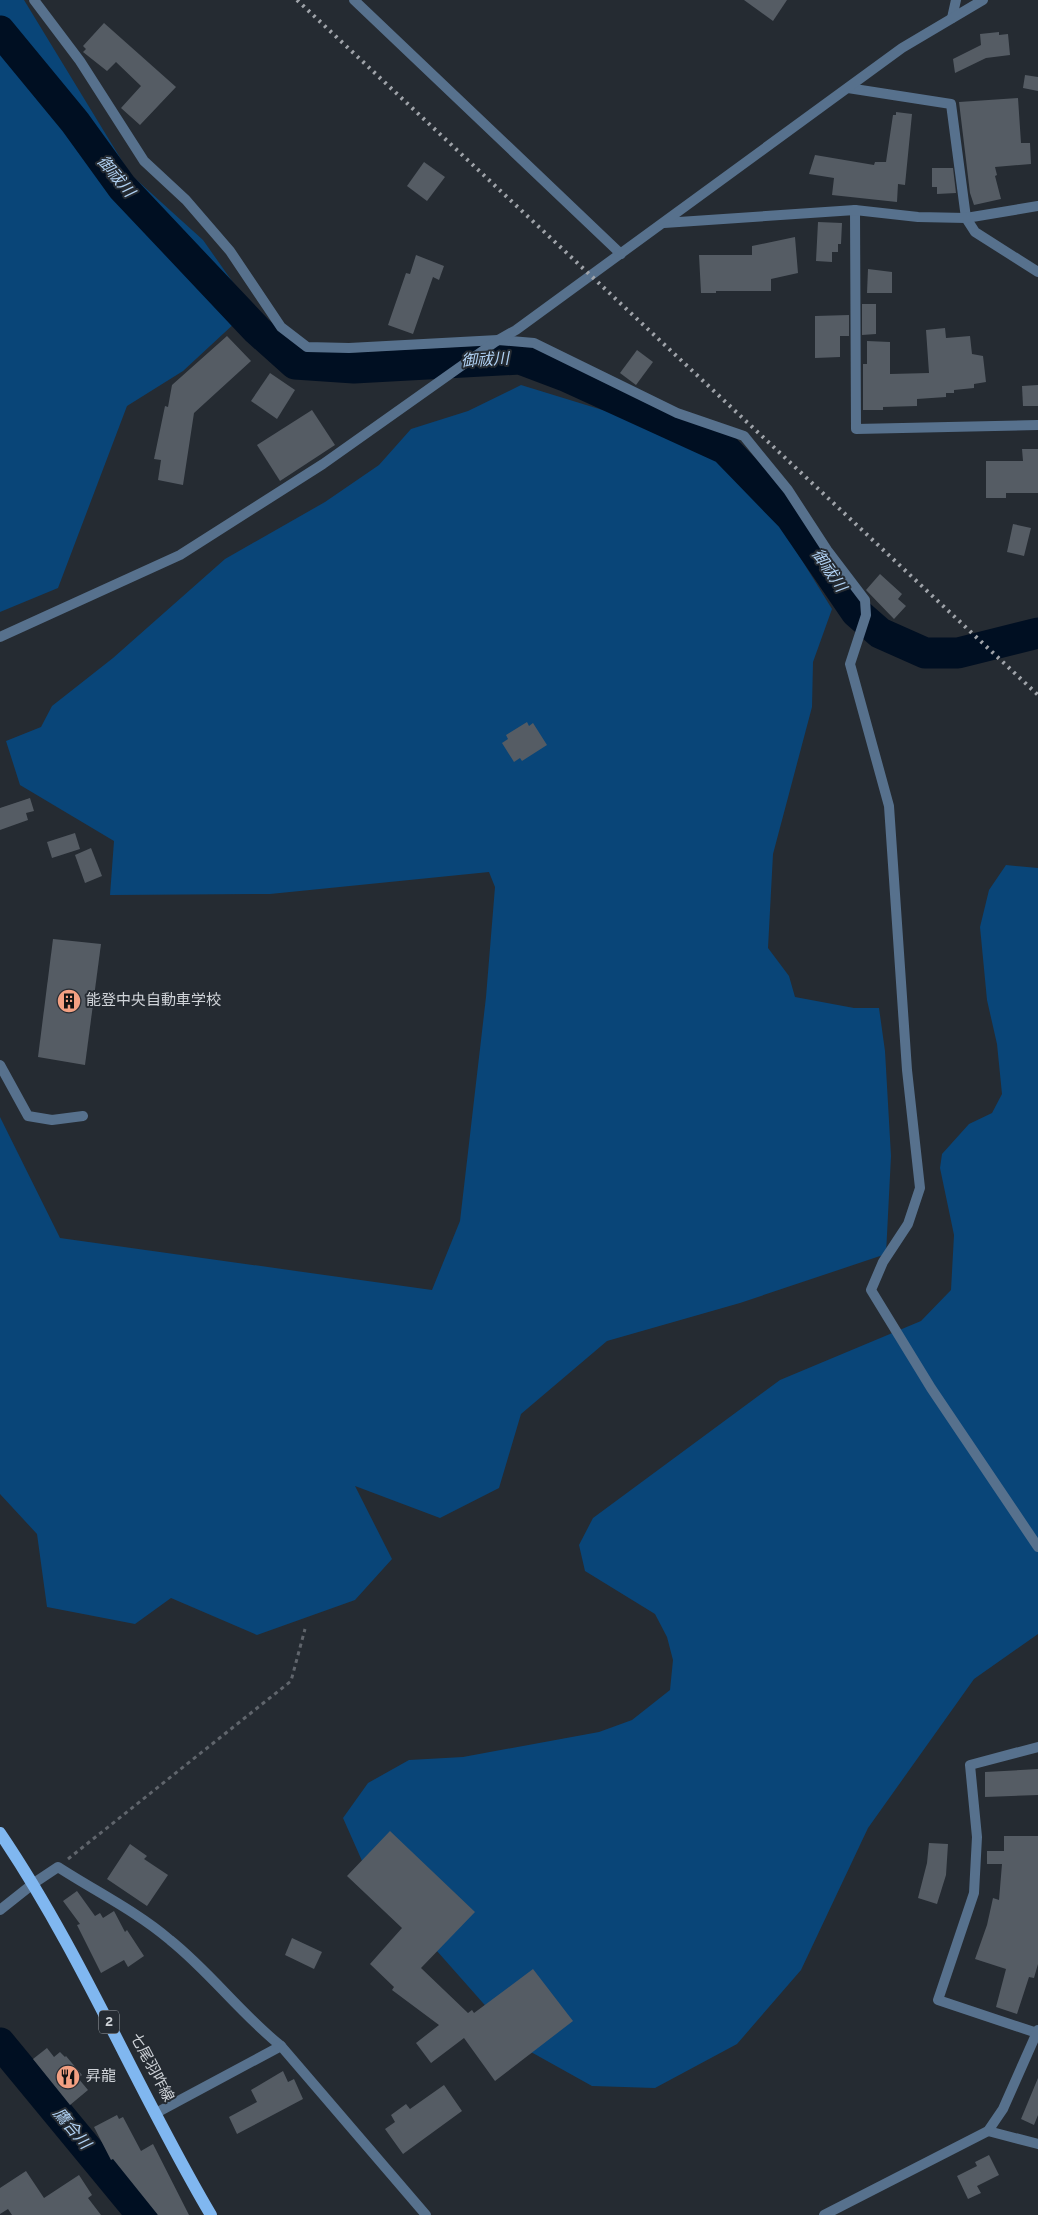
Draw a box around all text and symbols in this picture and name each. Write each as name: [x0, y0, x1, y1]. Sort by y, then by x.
water label: 御祓川: [92, 152, 139, 203]
water label: 御祓川: [461, 350, 511, 372]
water label: 御祓川: [806, 546, 851, 598]
building icon: 能登中央自動車学校: [56, 988, 82, 1014]
place label: 能登中央自動車学校: [86, 991, 221, 1011]
road number: 2: [99, 2010, 119, 2034]
street label: 七尾羽咋線: [125, 2030, 177, 2106]
restaurant icon: 昇龍: [55, 2064, 81, 2090]
place label: 昇龍: [86, 2068, 116, 2087]
water label: 鷹合川: [48, 2104, 95, 2155]

